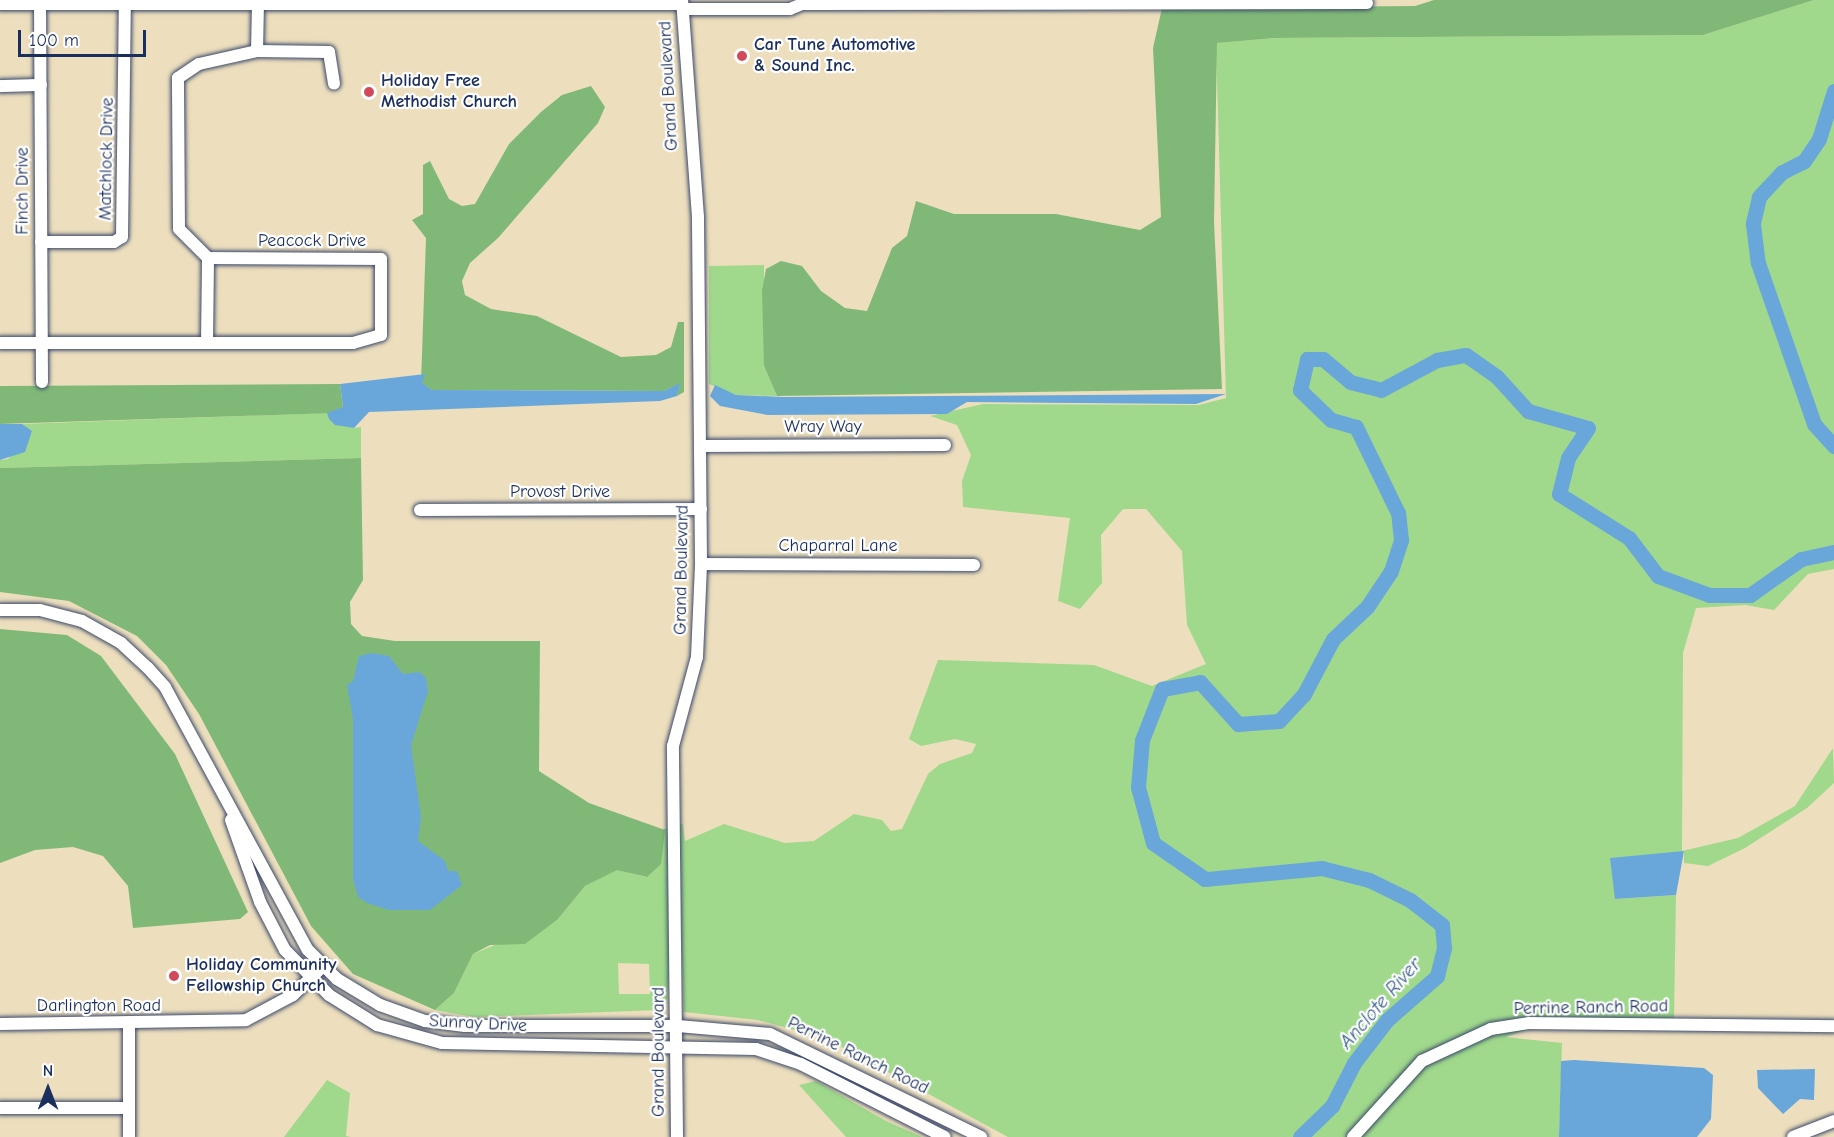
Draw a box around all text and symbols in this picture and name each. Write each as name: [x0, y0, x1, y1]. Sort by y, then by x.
scale bar: [21, 18, 148, 56]
street label: Grand Boulevard: [655, 21, 683, 151]
text: 100 m: [29, 30, 79, 51]
place label: Car Tune Automotive & Sound Inc.: [754, 35, 915, 78]
marker: Car Tune Automotive & Sound Inc.: [735, 49, 749, 63]
place label: Holiday Free Methodist Church: [381, 71, 517, 113]
marker: Holiday Free Methodist Church: [362, 85, 376, 99]
street label: Matchlock Drive: [95, 97, 119, 221]
street label: Finch Drive: [12, 147, 34, 235]
street label: Peacock Drive: [258, 230, 366, 252]
street label: Wray Way: [784, 416, 862, 438]
street label: Provost Drive: [510, 481, 610, 503]
street label: Grand Boulevard: [670, 505, 694, 635]
street label: Chaparral Lane: [779, 535, 897, 557]
water label: Anclote River: [1334, 953, 1426, 1053]
place label: Holiday Community Fellowship Church: [186, 955, 336, 998]
marker: Holiday Community Fellowship Church: [167, 969, 181, 983]
street label: Grand Boulevard: [648, 987, 670, 1117]
street label: Darlington Road: [37, 995, 161, 1017]
street label: Perrine Ranch Road: [1513, 996, 1669, 1020]
street label: Sunray Drive: [429, 1011, 527, 1037]
street label: Perrine Ranch Road: [784, 1012, 932, 1100]
north arrow: [18, 1059, 78, 1119]
text: N: [43, 1062, 53, 1080]

